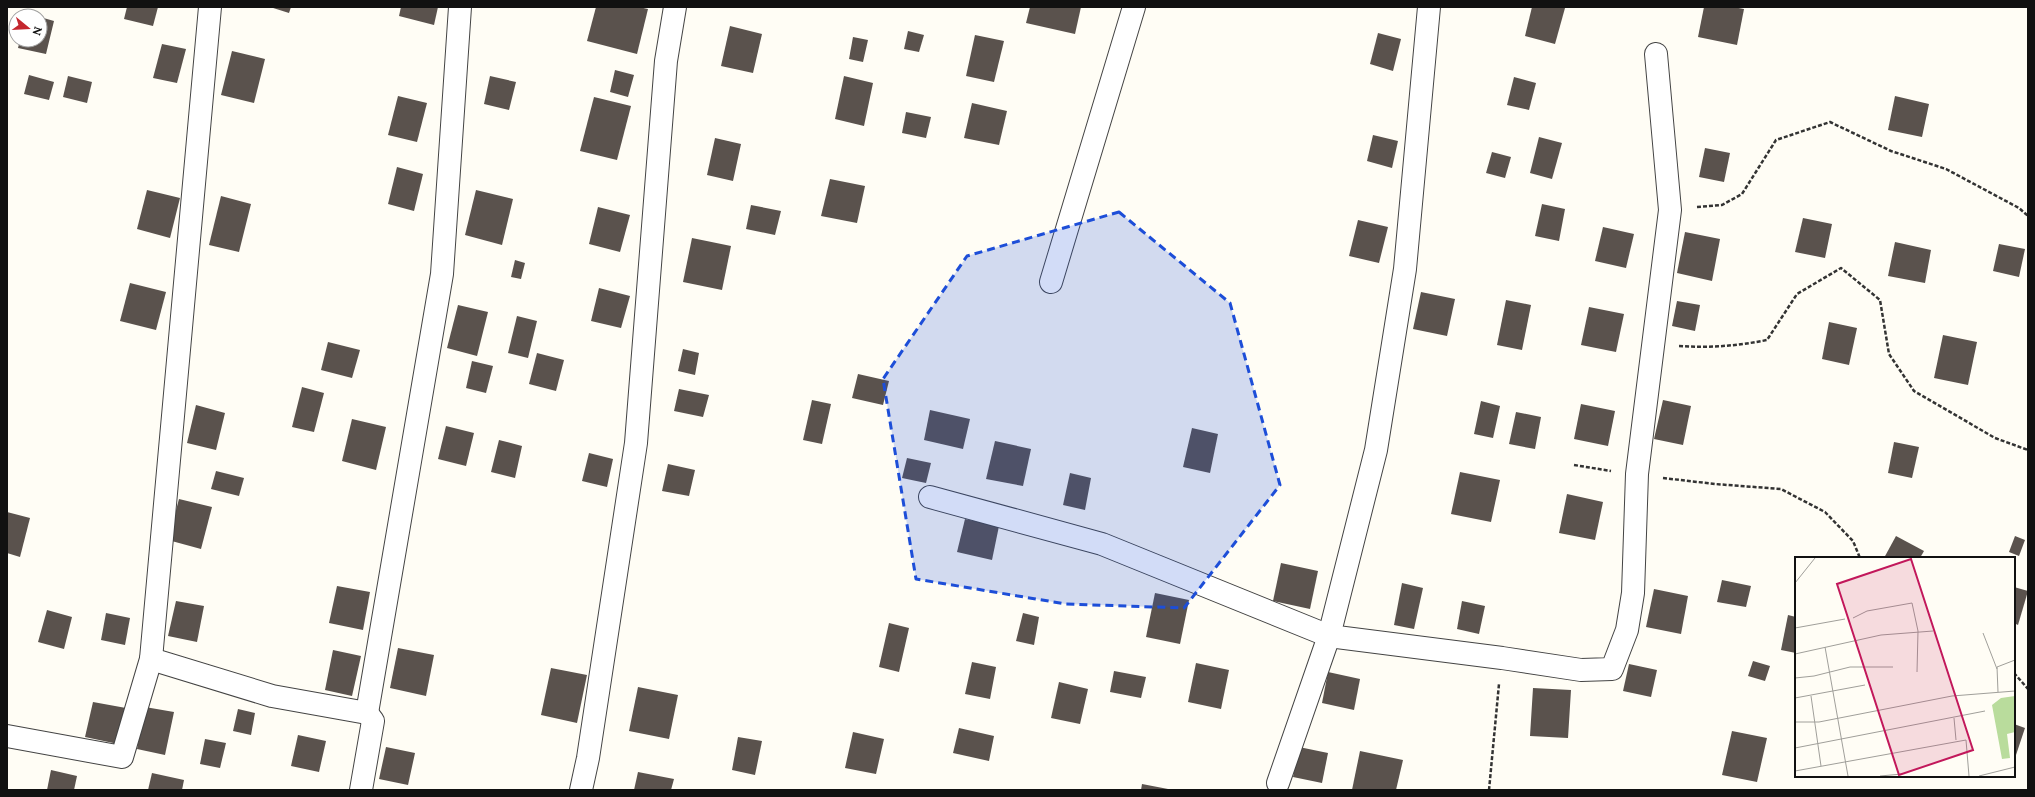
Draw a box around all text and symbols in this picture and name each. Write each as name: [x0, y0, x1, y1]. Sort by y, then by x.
north arrow: [8, 8, 48, 48]
text: N: [29, 25, 45, 38]
inset map: [1795, 557, 2015, 777]

